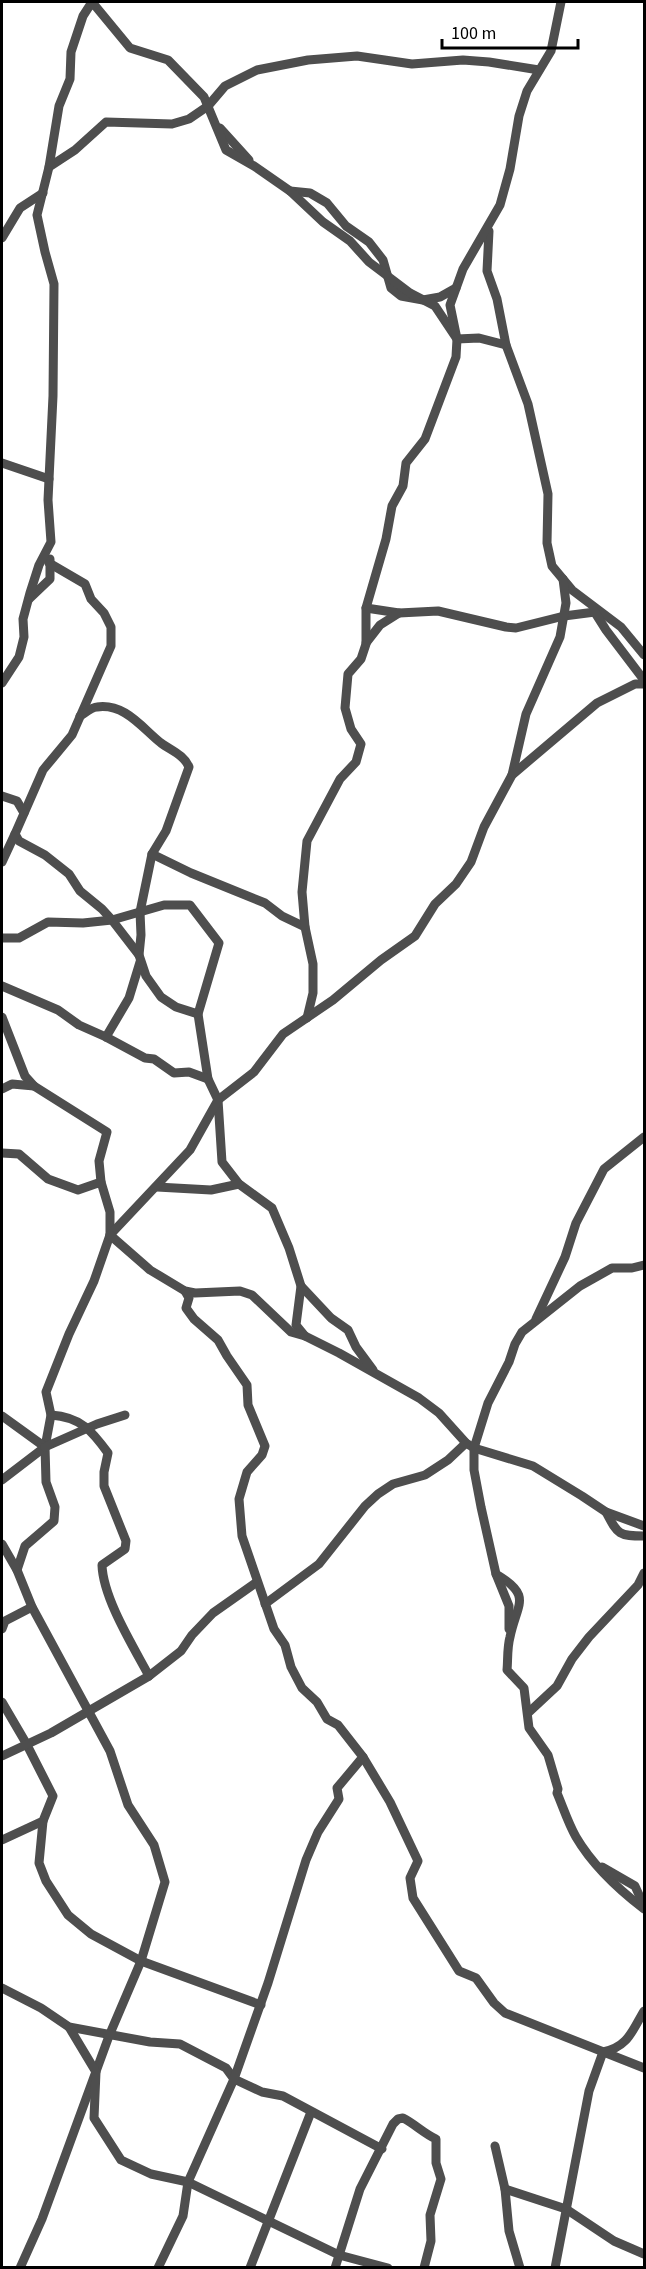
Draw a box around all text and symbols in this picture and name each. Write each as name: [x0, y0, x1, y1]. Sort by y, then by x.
scale bar: [442, 12, 578, 50]
text: 100 m: [451, 21, 496, 46]

